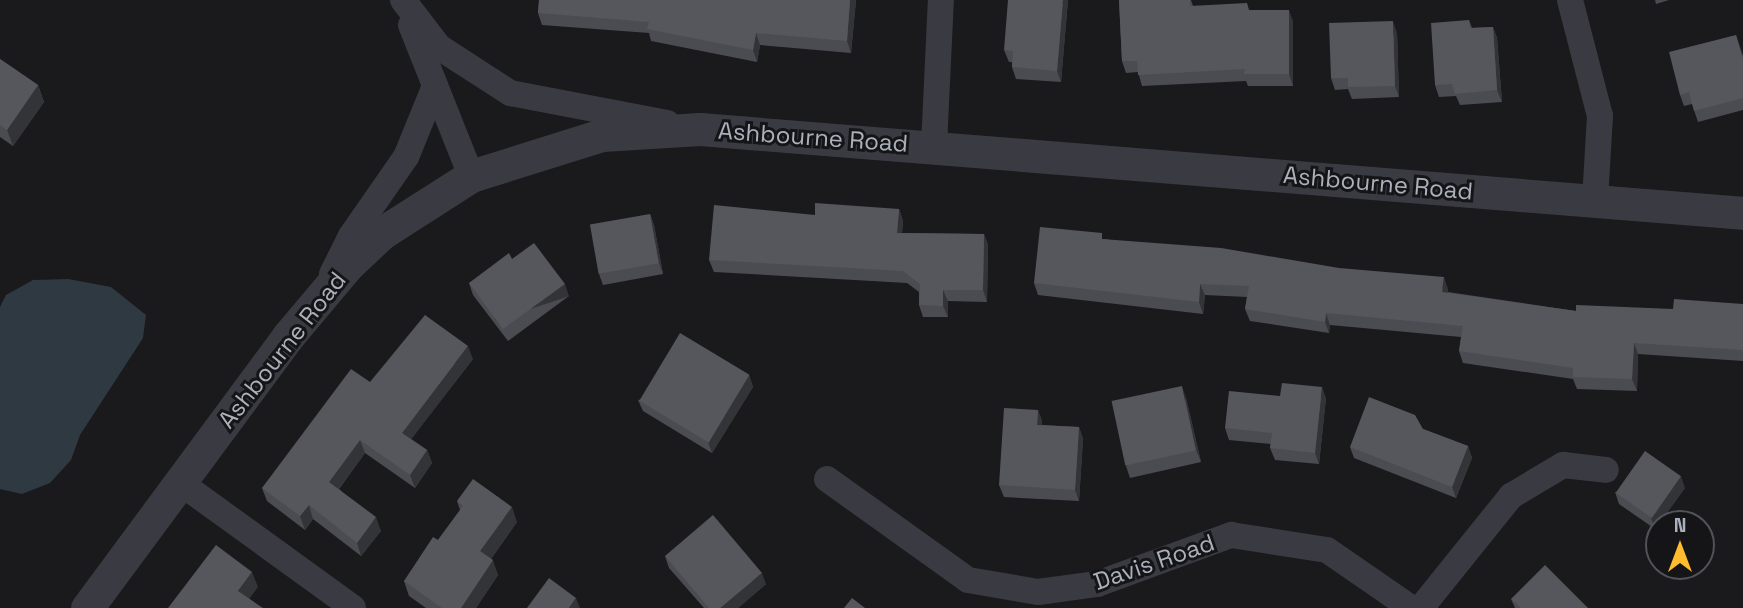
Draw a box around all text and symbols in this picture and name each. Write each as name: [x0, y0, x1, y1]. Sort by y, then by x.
street label: Ashbourne Road: [717, 116, 909, 158]
street label: Ashbourne Road: [1282, 160, 1474, 206]
street label: Ashbourne Road: [212, 266, 352, 434]
north arrow: [1645, 510, 1715, 580]
text: N: [1674, 513, 1686, 538]
street label: Davis Road: [1090, 528, 1218, 596]

